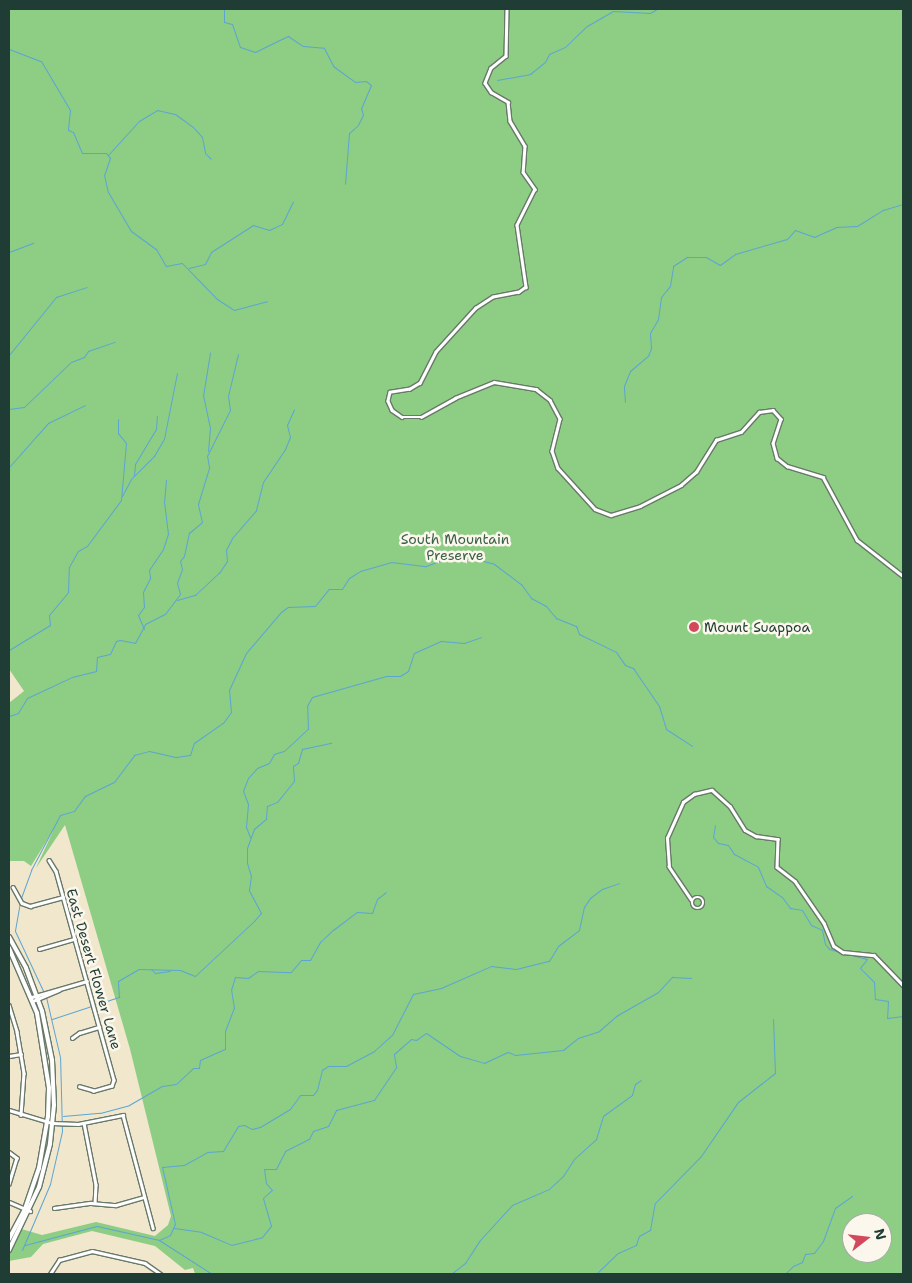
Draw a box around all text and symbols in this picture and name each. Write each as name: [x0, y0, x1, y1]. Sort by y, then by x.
park label: South Mountain Preserve: [401, 531, 509, 564]
place label: Mount Suappoa: [704, 619, 810, 635]
marker: Mount Suappoa: [688, 621, 700, 633]
street label: East Desert Flower Lane: [63, 887, 125, 1051]
north arrow: [842, 1213, 892, 1263]
text: N: [870, 1226, 891, 1242]

